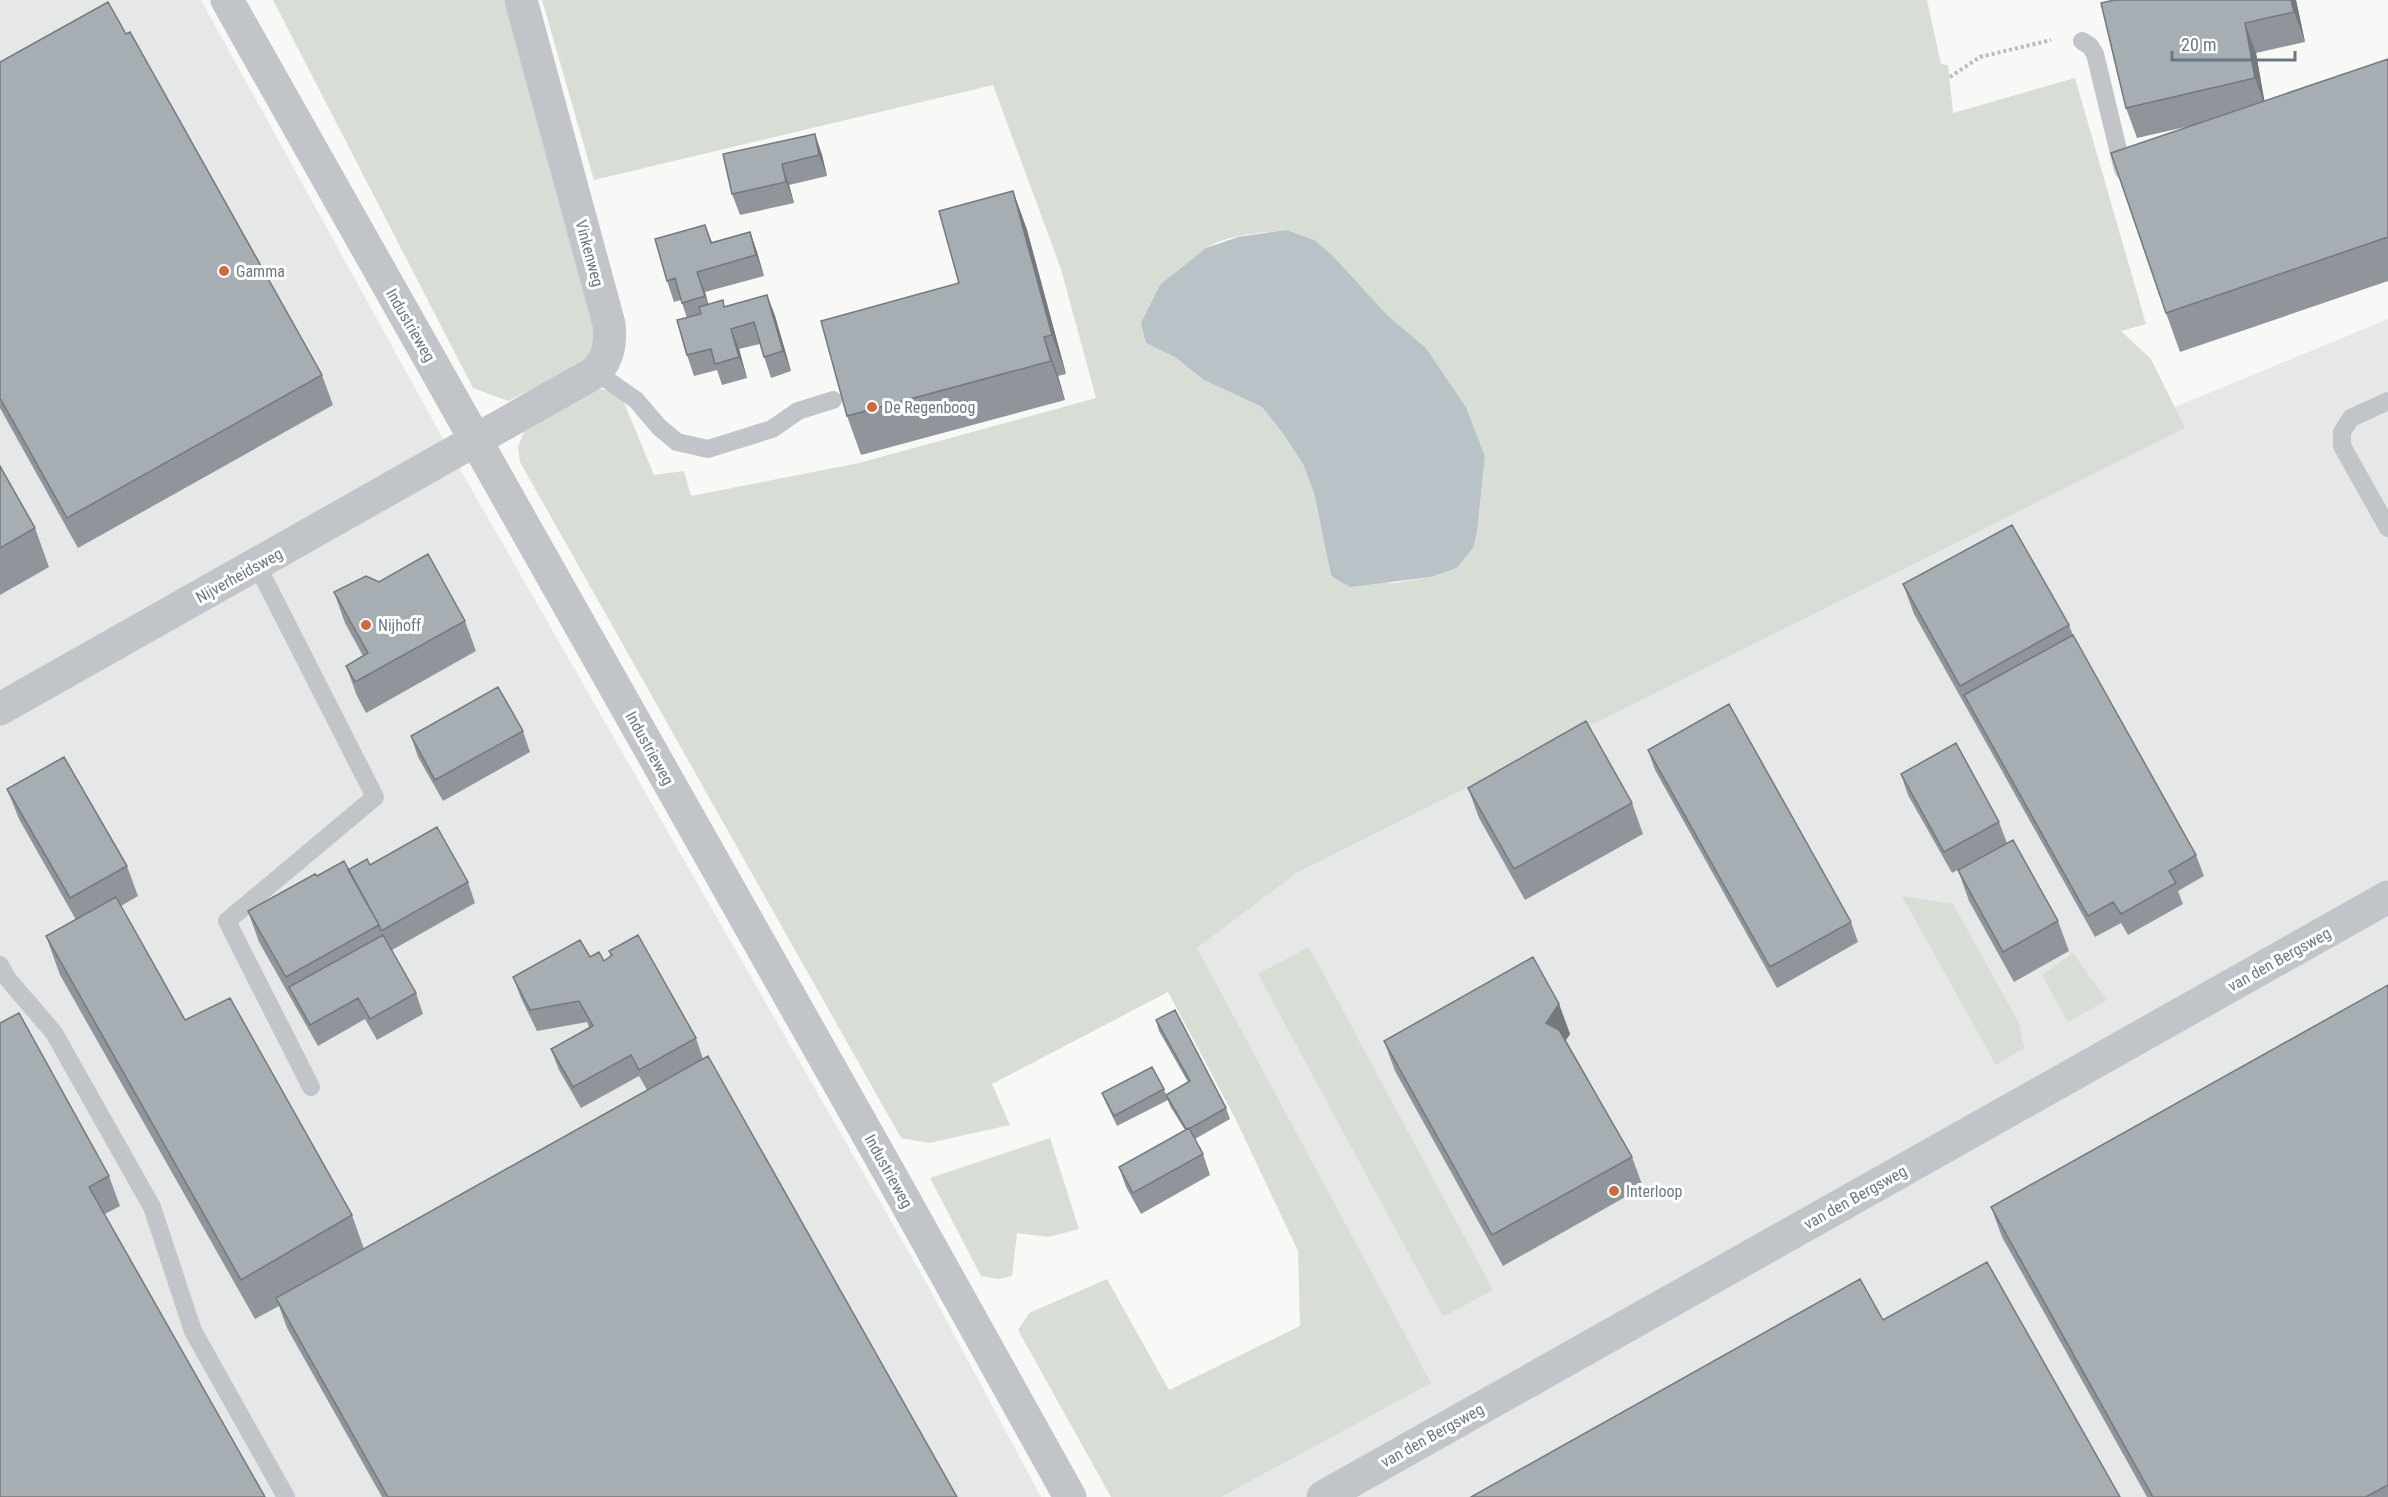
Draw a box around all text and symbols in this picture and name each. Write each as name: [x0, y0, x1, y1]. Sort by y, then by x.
scale bar: [2172, 24, 2295, 62]
text: 20 m: [2181, 34, 2216, 55]
street label: Vinkenweg: [571, 218, 608, 289]
place label: Gamma: [236, 262, 285, 281]
marker: Gamma: [217, 264, 231, 278]
street label: Industrieweg: [382, 285, 439, 365]
place label: De Regenboog: [884, 398, 975, 417]
marker: De Regenboog: [865, 400, 879, 414]
street label: Nijverheidsweg: [193, 544, 286, 607]
place label: Nijhoff: [378, 616, 421, 635]
marker: Nijhoff: [359, 618, 373, 632]
street label: Industrieweg: [622, 708, 678, 788]
street label: van den Bergsweg: [2225, 923, 2334, 996]
street label: Industrieweg: [861, 1131, 917, 1211]
street label: van den Bergsweg: [1801, 1161, 1910, 1234]
place label: Interloop: [1626, 1182, 1683, 1201]
marker: Interloop: [1607, 1184, 1621, 1198]
street label: van den Bergsweg: [1378, 1399, 1487, 1472]

